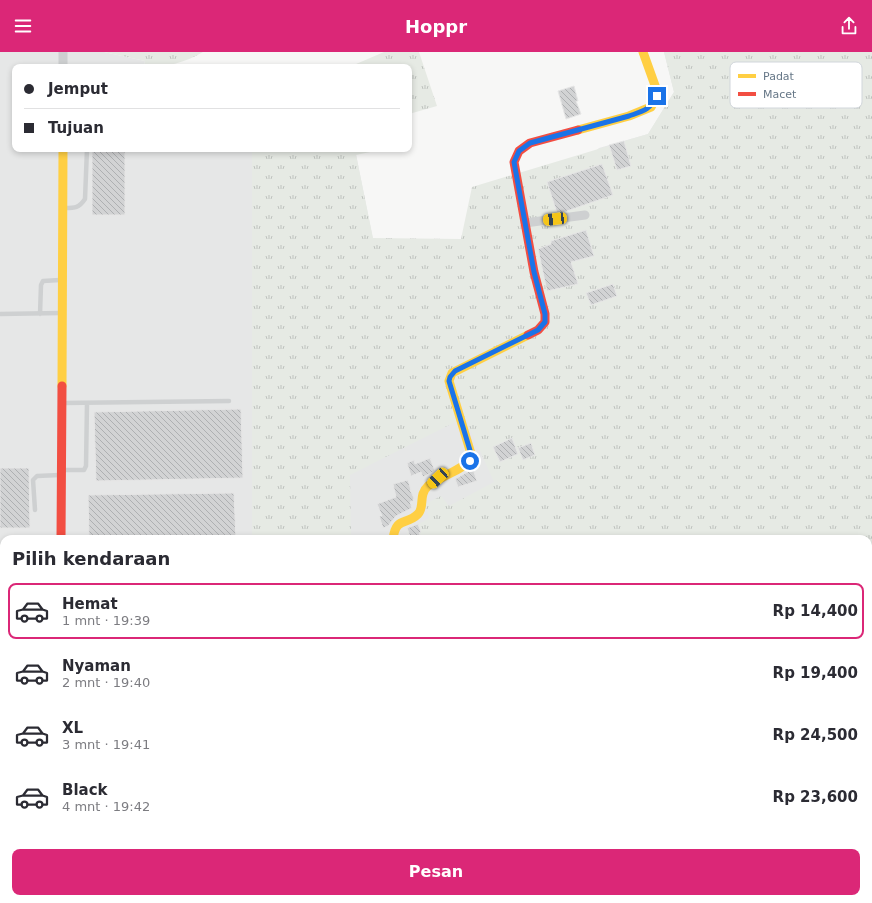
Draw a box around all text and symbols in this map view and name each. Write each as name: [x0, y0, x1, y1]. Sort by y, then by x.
icon: menu: [12, 15, 34, 37]
icon: share: [838, 15, 860, 37]
text: Hoppr: [405, 16, 467, 37]
legend: [730, 62, 862, 108]
text: Padat: [763, 70, 795, 83]
text: Jemput: [48, 80, 108, 98]
route end: [648, 87, 666, 105]
text: Macet: [763, 88, 797, 101]
text: Tujuan: [48, 119, 104, 137]
car: [542, 212, 568, 226]
route start: [461, 452, 479, 470]
car: [425, 465, 451, 491]
text: Pilih kendaraan: [12, 548, 170, 569]
icon: car: [14, 593, 50, 629]
text: Hemat: [62, 595, 118, 613]
text: Rp 14,400: [773, 602, 858, 620]
text: 1 mnt · 19:39: [62, 613, 150, 628]
icon: car: [14, 655, 50, 691]
text: Nyaman: [62, 657, 131, 675]
text: Rp 19,400: [773, 664, 858, 682]
text: 2 mnt · 19:40: [62, 675, 150, 690]
icon: car: [14, 717, 50, 753]
text: XL: [62, 719, 83, 737]
text: Rp 24,500: [773, 726, 858, 744]
text: 3 mnt · 19:41: [62, 737, 150, 752]
icon: car: [14, 779, 50, 815]
text: Black: [62, 781, 108, 799]
text: Rp 23,600: [773, 788, 858, 806]
text: 4 mnt · 19:42: [62, 799, 150, 814]
button: Pesan: [12, 849, 860, 895]

